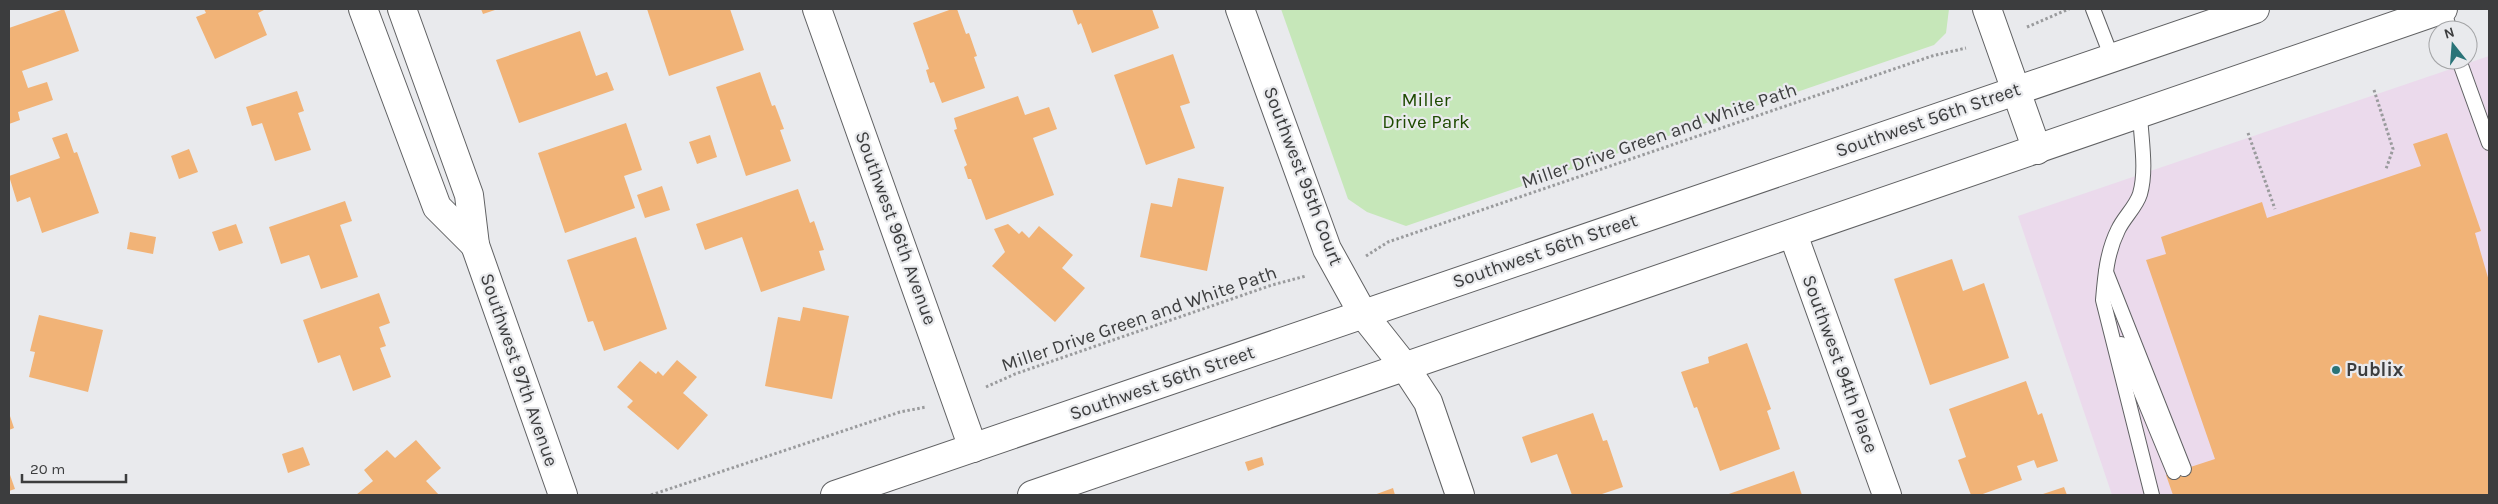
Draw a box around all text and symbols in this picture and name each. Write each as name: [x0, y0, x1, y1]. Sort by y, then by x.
north arrow: [2428, 20, 2478, 70]
text: N: [2442, 23, 2457, 43]
street label: Miller Drive Green and White Path: [1518, 78, 1800, 194]
street label: Southwest 56th Street: [1833, 78, 2023, 162]
street label: Southwest 95th Court: [1259, 84, 1347, 268]
park label: Miller Drive Park: [1382, 89, 1470, 133]
street label: Southwest 96th Avenue: [851, 128, 941, 328]
street label: Southwest 56th Street: [1450, 209, 1640, 293]
street label: Miller Drive Green and White Path: [998, 261, 1280, 377]
street label: Southwest 97th Avenue: [476, 271, 562, 469]
street label: Southwest 94th Place: [1798, 272, 1882, 456]
street label: Southwest 56th Street: [1067, 341, 1257, 425]
place label: Publix: [2346, 359, 2404, 381]
marker: Publix: [2330, 364, 2342, 376]
scale bar: [22, 452, 126, 484]
text: 20 m: [30, 460, 65, 478]

